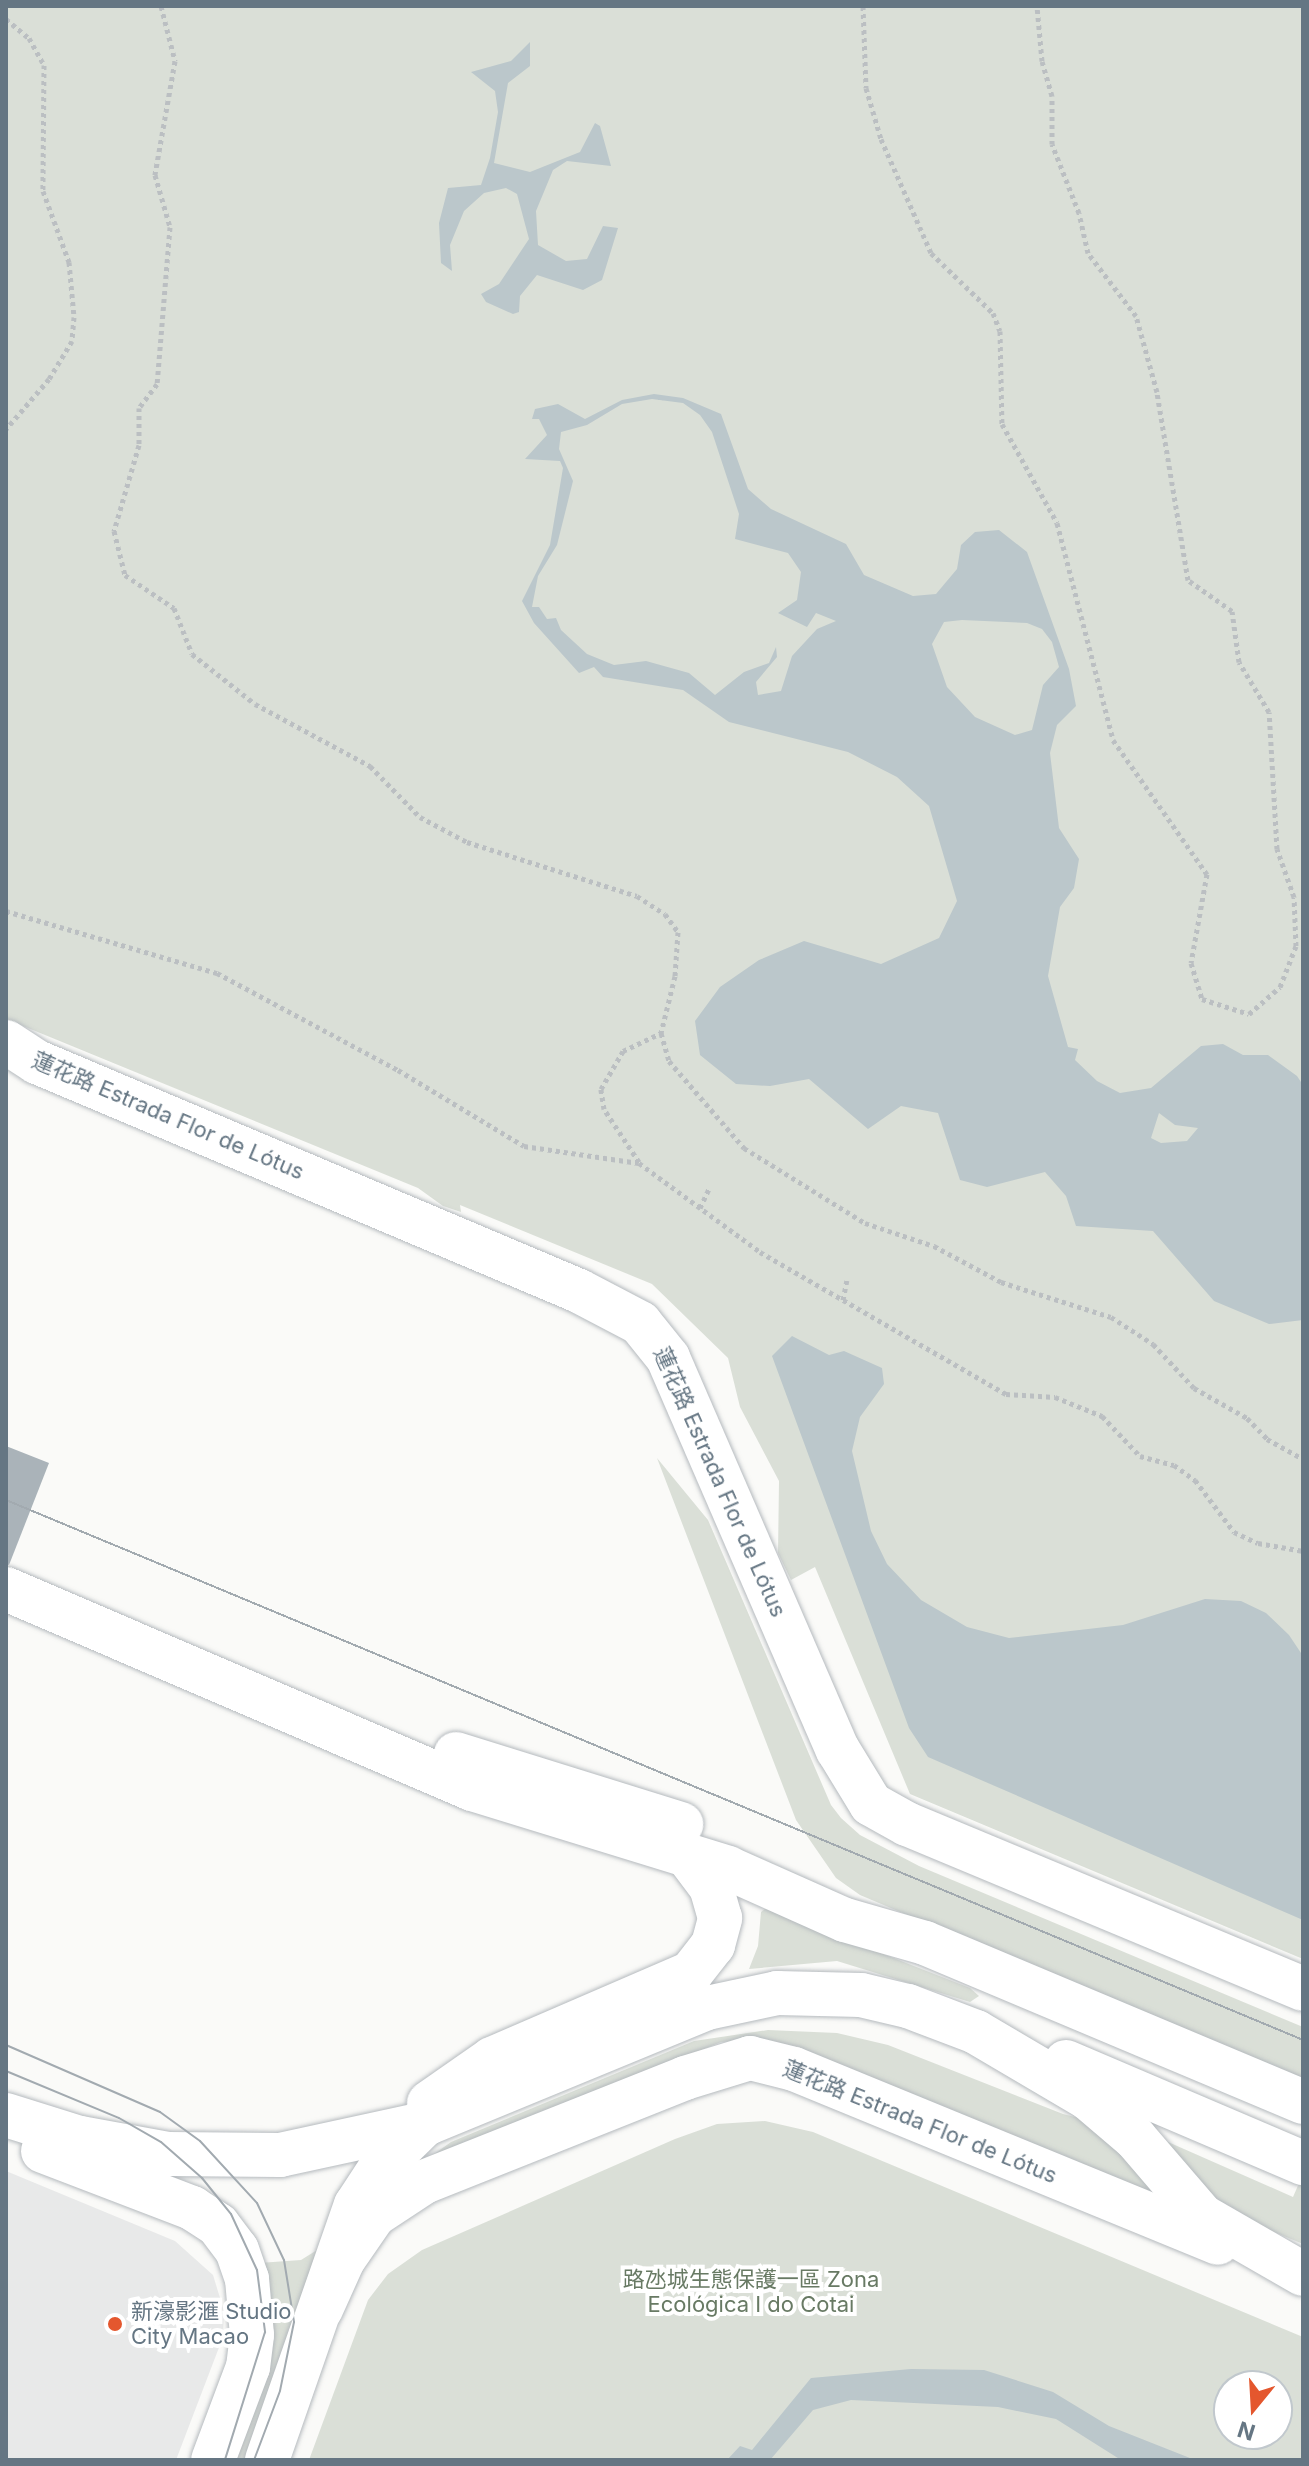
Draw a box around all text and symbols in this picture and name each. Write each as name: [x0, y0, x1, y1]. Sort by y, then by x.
street label: 蓮花路 Estrada Flor de Lótus: [28, 1047, 308, 1185]
street label: 蓮花路 Estrada Flor de Lótus: [648, 1343, 792, 1621]
street label: 蓮花路 Estrada Flor de Lótus: [779, 2055, 1061, 2189]
park label: 路氹城生態保護一區 Zona Ecológica I do Cotai: [623, 2266, 879, 2318]
place label: 新濠影滙 Studio City Macao: [131, 2298, 291, 2350]
marker: 新濠影滙 Studio City Macao: [106, 2315, 124, 2333]
north arrow: [1213, 2370, 1293, 2450]
text: N: [1234, 2416, 1258, 2446]

